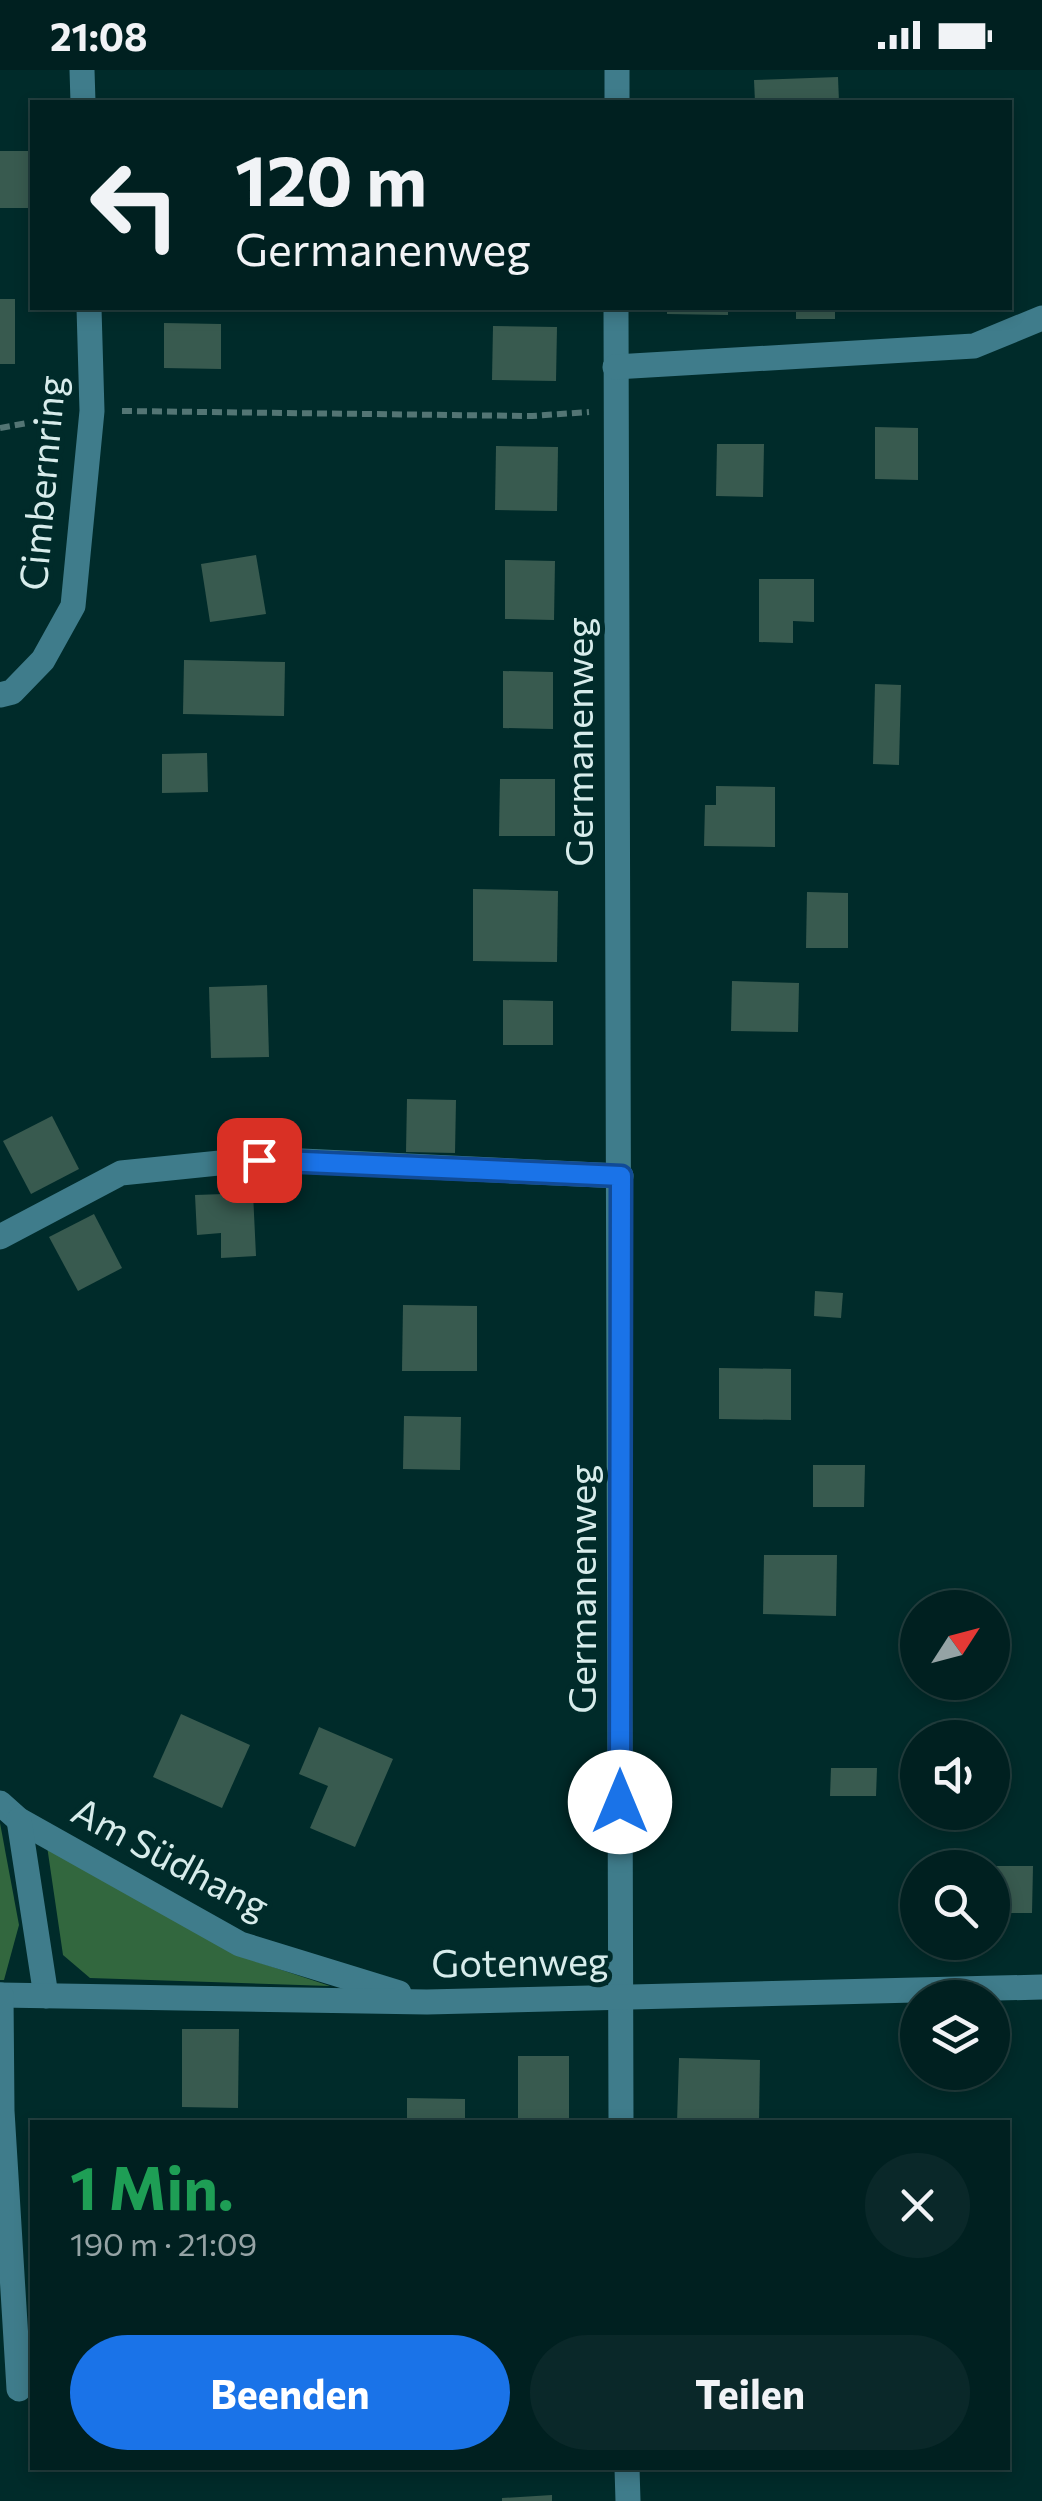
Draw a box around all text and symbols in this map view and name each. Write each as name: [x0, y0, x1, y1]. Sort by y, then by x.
text: 21:08: [50, 12, 148, 59]
text: 120 m: [235, 135, 427, 220]
icon: left: [70, 140, 200, 270]
text: Germanenweg: [235, 220, 531, 275]
street label: Cimbernring: [8, 373, 73, 592]
street label: Germanenweg: [554, 617, 601, 867]
pin: [217, 1118, 302, 1203]
icon: arrive: [232, 1133, 287, 1188]
street label: Germanenweg: [557, 1464, 604, 1714]
north arrow: [900, 1590, 1010, 1700]
map controls: [900, 1590, 1010, 2090]
button: sound: [900, 1720, 1010, 1830]
position arrow: [568, 1750, 672, 1854]
street label: Am Südhang: [65, 1785, 278, 1928]
button: search: [900, 1850, 1010, 1960]
street label: Gotenweg: [431, 1935, 609, 1986]
button: layers: [900, 1980, 1010, 2090]
text: 1 Min.: [70, 2149, 234, 2222]
button: close: [865, 2153, 970, 2258]
text: 190 m · 21:09: [70, 2223, 257, 2263]
button: Beenden: [70, 2335, 510, 2450]
button: Teilen: [530, 2335, 970, 2450]

